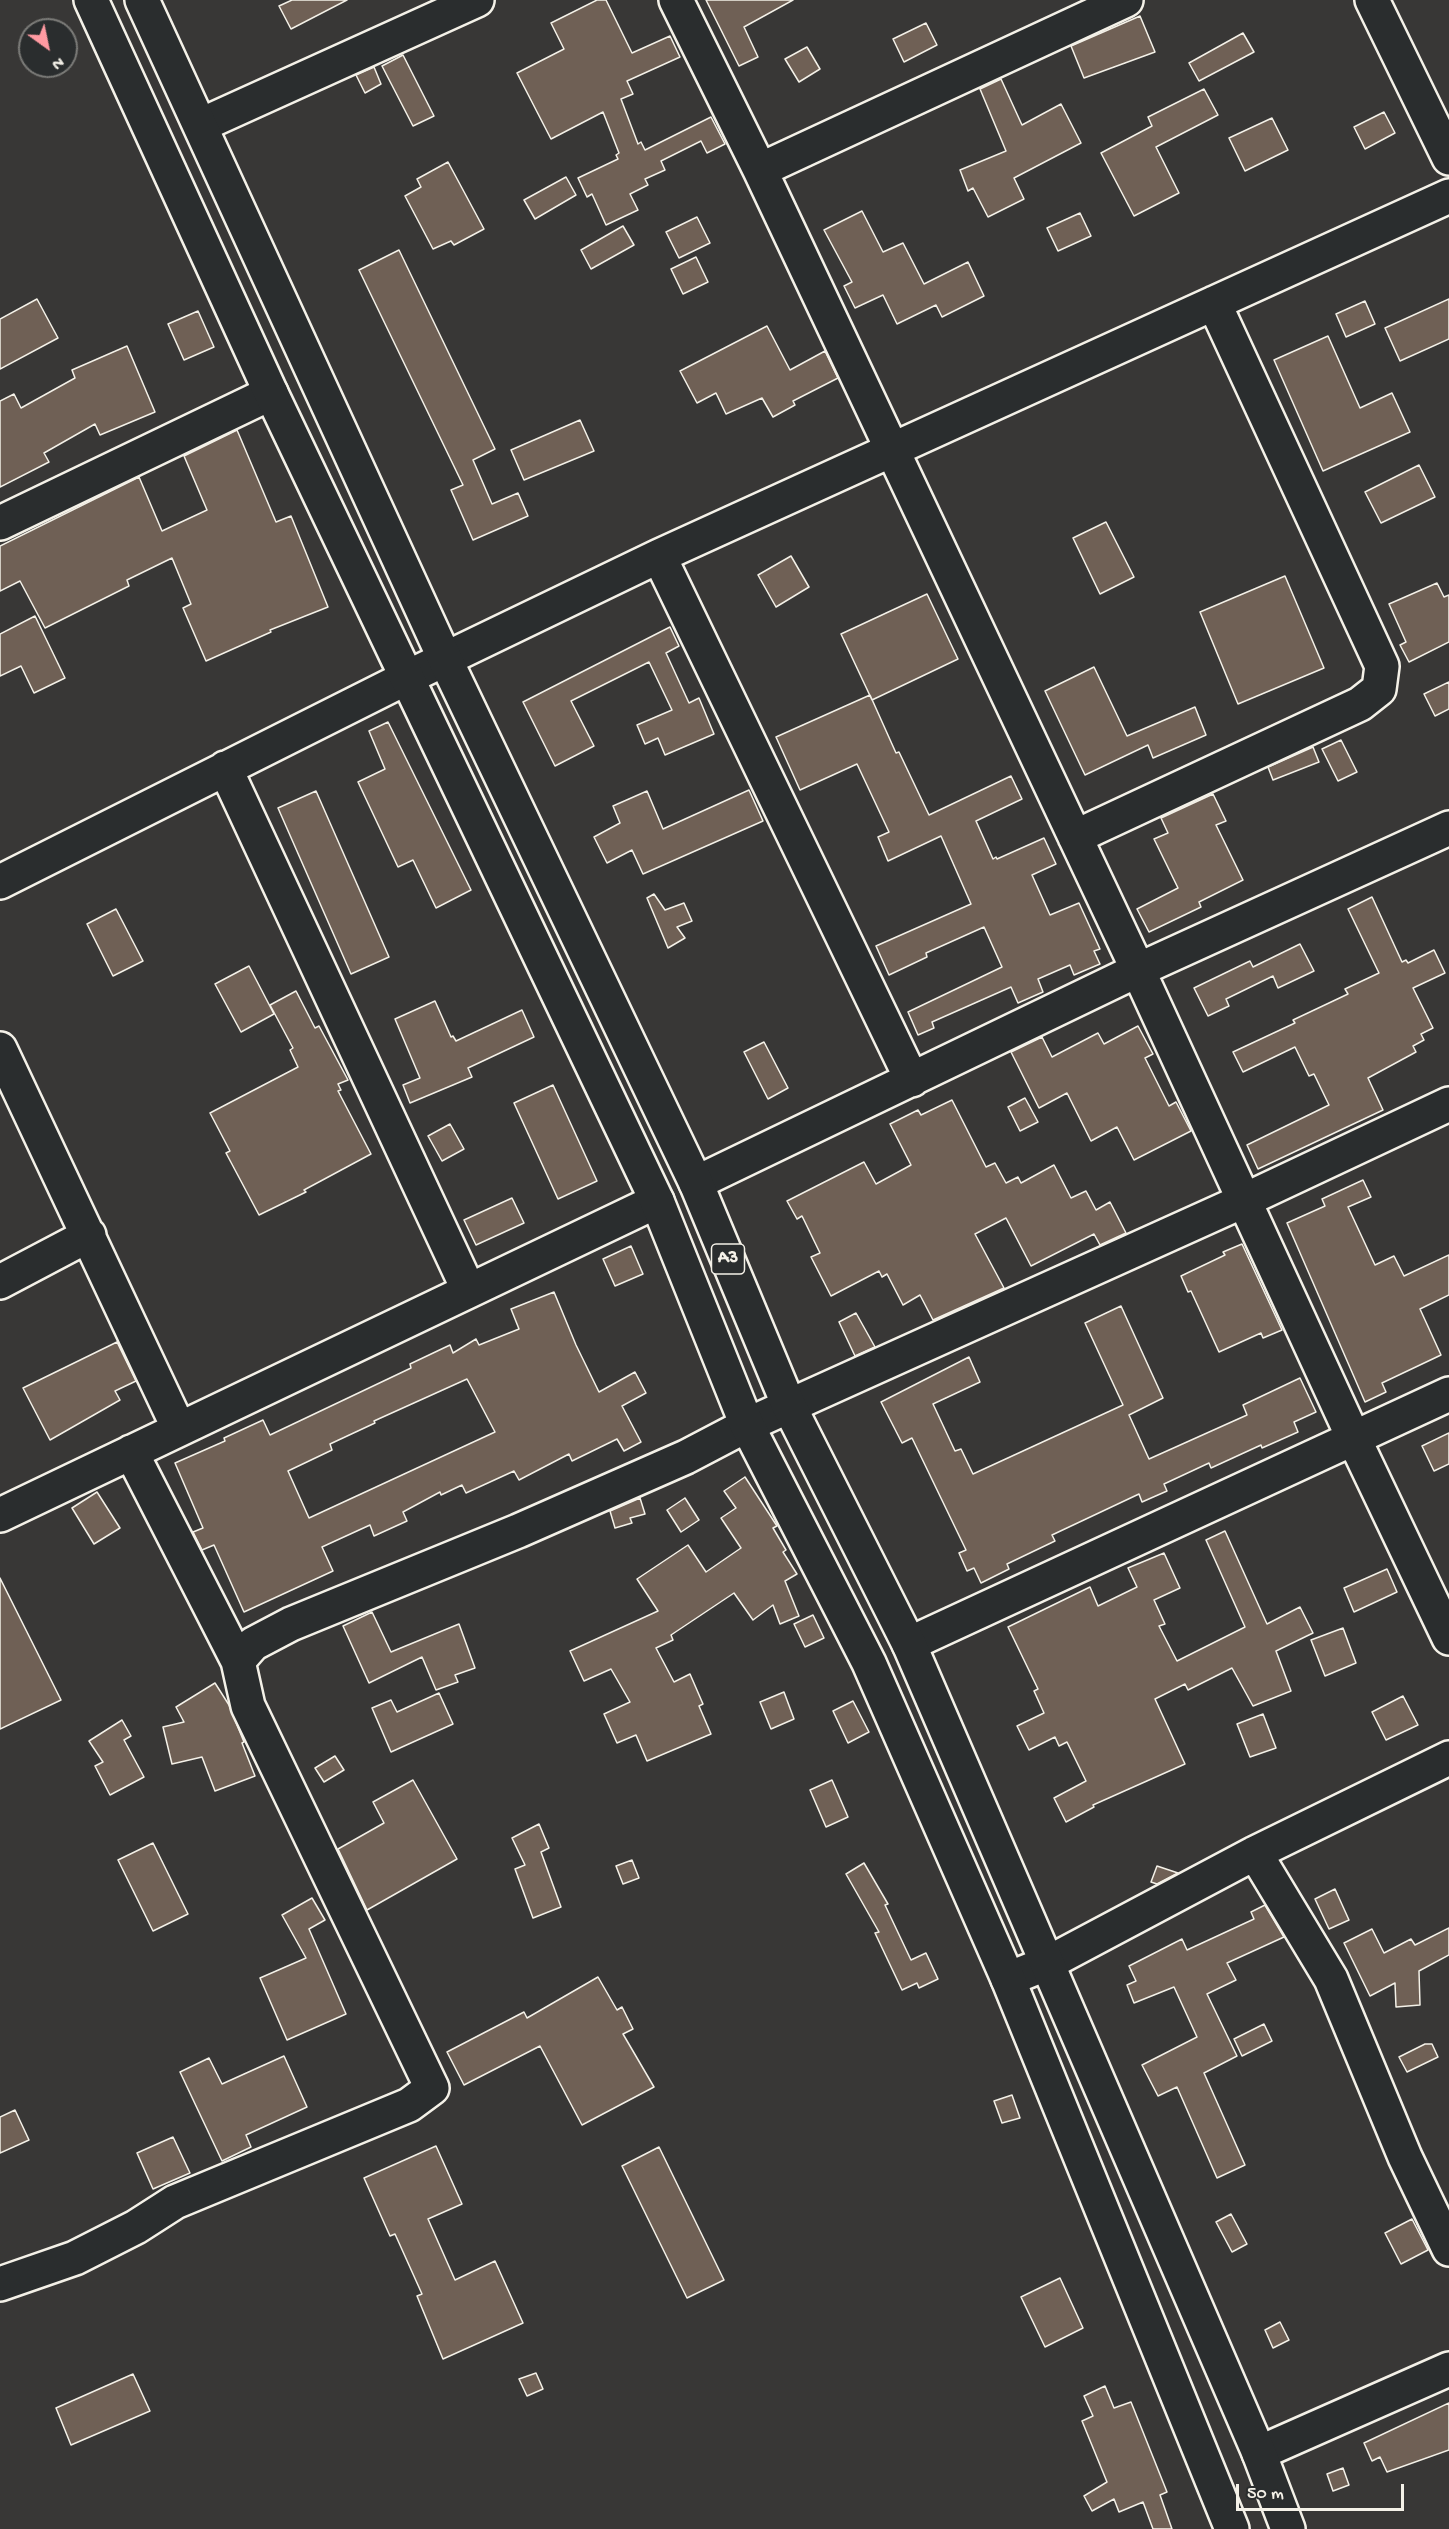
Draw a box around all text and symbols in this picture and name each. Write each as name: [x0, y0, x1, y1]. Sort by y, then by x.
north arrow: [18, 18, 78, 78]
text: N: [47, 51, 67, 73]
road number: A3: [712, 1244, 744, 1274]
scale bar: [1239, 2472, 1407, 2510]
text: 50 m: [1247, 2484, 1284, 2505]

